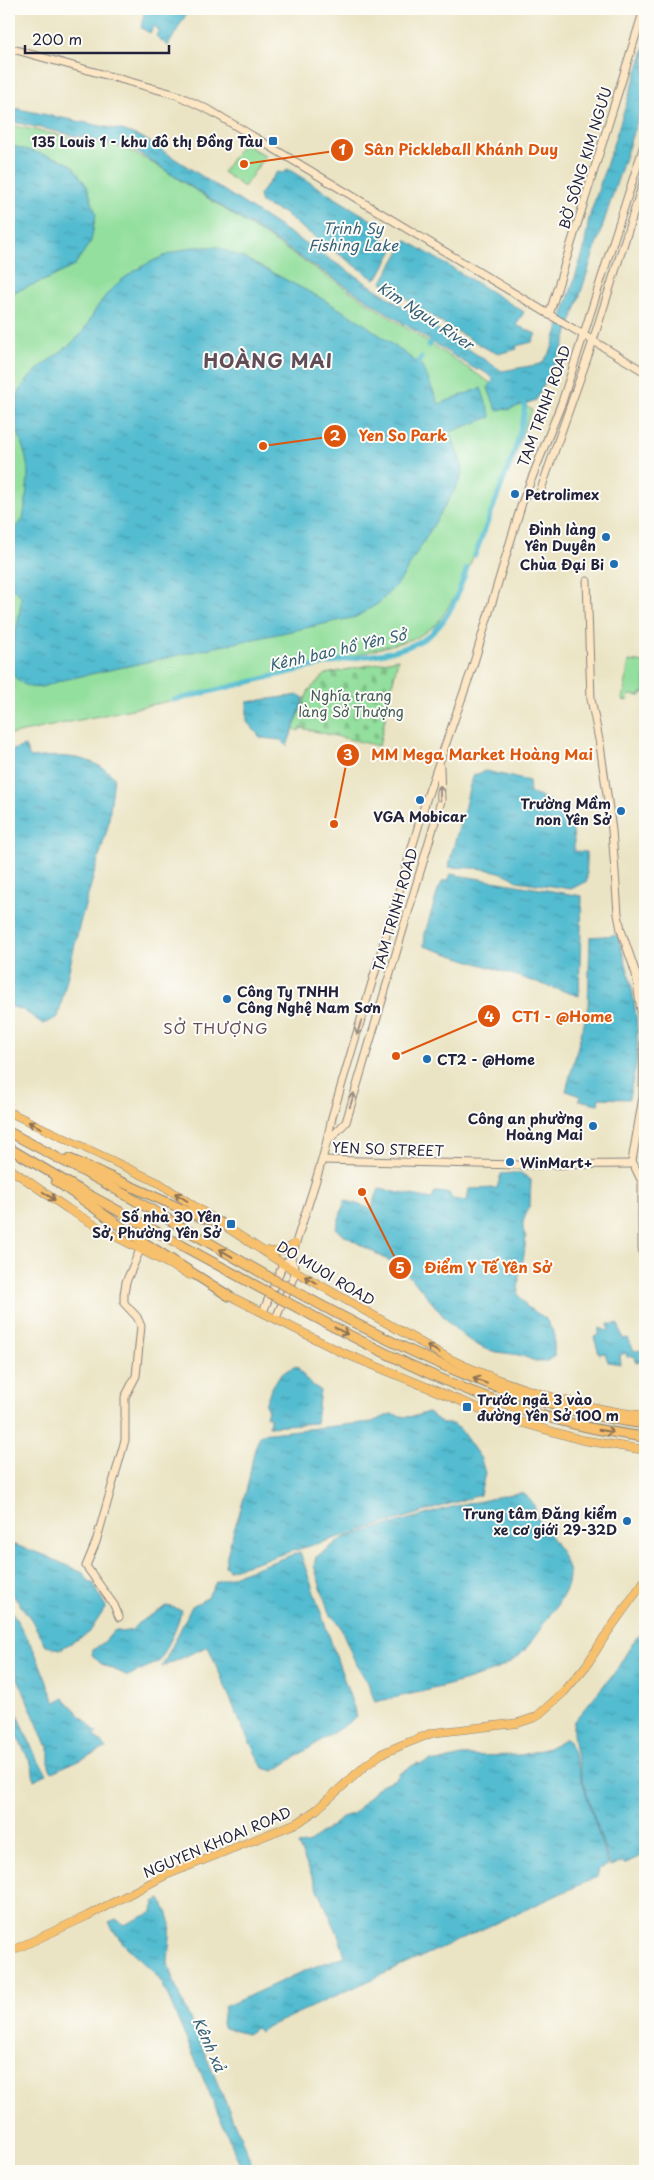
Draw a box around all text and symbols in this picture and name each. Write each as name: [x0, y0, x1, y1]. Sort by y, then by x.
scale bar: [25, 22, 169, 54]
text: 200 m: [32, 27, 82, 50]
street label: BỜ SÔNG KIM NGƯU: [553, 84, 617, 232]
place label: 135 Louis 1 - khu đô thị Đồng Tàu: [32, 131, 263, 152]
marker: 135 Louis 1 - khu đô thị Đồng Tàu: [267, 135, 279, 147]
callout: Sân Pickleball Khánh Duy: [330, 135, 568, 165]
text: 1: [338, 137, 346, 160]
text: Sân Pickleball Khánh Duy: [364, 137, 558, 160]
water label: Trinh Sy Fishing Lake: [308, 216, 399, 256]
water label: Kim Nguu River: [374, 275, 480, 356]
street label: TAM TRINH ROAD: [512, 342, 576, 470]
district label: HOÀNG MAI: [203, 346, 333, 374]
callout: Yen So Park: [322, 421, 458, 451]
text: 2: [330, 423, 341, 446]
text: Yen So Park: [359, 423, 447, 446]
place label: Petrolimex: [525, 484, 599, 505]
marker: Petrolimex: [509, 488, 521, 500]
place label: Đình làng Yên Duyên: [524, 519, 596, 556]
marker: Đình làng Yên Duyên: [600, 531, 612, 543]
place label: Chùa Đại Bi: [520, 554, 604, 575]
marker: Chùa Đại Bi: [608, 558, 620, 570]
water label: Kênh bao hồ Yên Sở: [266, 621, 411, 676]
park label: Nghĩa trang làng Sở Thượng: [298, 685, 404, 722]
callout: MM Mega Market Hoàng Mai: [336, 740, 603, 770]
text: 3: [343, 742, 353, 765]
text: MM Mega Market Hoàng Mai: [371, 742, 593, 765]
one-way arrow: [436, 785, 445, 801]
place label: Trường Mầm non Yên Sở: [521, 793, 612, 830]
marker: VGA Mobicar: [414, 794, 426, 806]
marker: Trường Mầm non Yên Sở: [615, 805, 627, 817]
place label: VGA Mobicar: [373, 806, 467, 827]
street label: TAM TRINH ROAD: [367, 846, 423, 974]
place label: Công Ty TNHH Công Nghệ Nam Sơn: [237, 981, 381, 1018]
marker: Công Ty TNHH Công Nghệ Nam Sơn: [221, 993, 233, 1005]
callout: CT1 - @Home: [477, 1001, 622, 1031]
text: 4: [484, 1004, 494, 1027]
text: CT1 - @Home: [512, 1004, 612, 1027]
district label: SỞ THƯỢNG: [163, 1016, 269, 1039]
one-way arrow: [353, 1020, 363, 1036]
place label: CT2 - @Home: [437, 1049, 535, 1070]
marker: CT2 - @Home: [421, 1053, 433, 1065]
one-way arrow: [348, 1093, 358, 1109]
place label: Công an phường Hoàng Mai: [468, 1108, 583, 1145]
one-way arrow: [28, 1120, 43, 1129]
marker: Công an phường Hoàng Mai: [587, 1120, 599, 1132]
street label: YEN SO STREET: [332, 1137, 445, 1161]
place label: WinMart+: [520, 1152, 593, 1173]
marker: WinMart+: [504, 1156, 516, 1168]
one-way arrow: [42, 1191, 56, 1201]
one-way arrow: [174, 1191, 188, 1201]
place label: Số nhà 30 Yên Sở, Phường Yên Sở: [92, 1206, 222, 1243]
marker: Số nhà 30 Yên Sở, Phường Yên Sở: [225, 1218, 237, 1230]
street label: DO MUOI ROAD: [273, 1235, 379, 1311]
one-way arrow: [220, 1247, 234, 1257]
callout: Điểm Y Tế Yên Sở: [388, 1253, 562, 1283]
text: 5: [395, 1255, 405, 1278]
text: Điểm Y Tế Yên Sở: [424, 1255, 553, 1278]
one-way arrow: [305, 1275, 319, 1285]
one-way arrow: [333, 1326, 348, 1336]
one-way arrow: [426, 1344, 440, 1354]
one-way arrow: [473, 1376, 488, 1386]
place label: Trước ngã 3 vào đường Yên Sở 100 m: [477, 1389, 619, 1426]
marker: Trước ngã 3 vào đường Yên Sở 100 m: [461, 1401, 473, 1413]
one-way arrow: [598, 1427, 614, 1437]
place label: Trung tâm Đăng kiểm xe cơ giới 29-32D: [463, 1503, 617, 1540]
marker: Trung tâm Đăng kiểm xe cơ giới 29-32D: [621, 1515, 633, 1527]
street label: NGUYEN KHOAI ROAD: [140, 1801, 294, 1883]
water label: Kênh xả: [188, 2013, 232, 2076]

